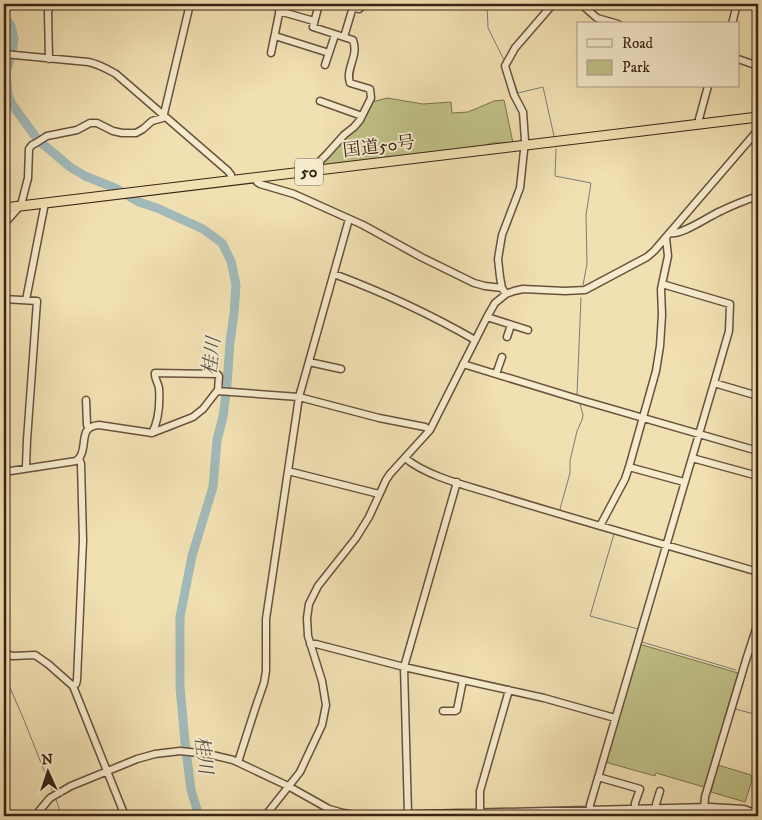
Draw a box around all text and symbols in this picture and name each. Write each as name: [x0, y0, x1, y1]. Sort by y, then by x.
legend: [577, 22, 740, 88]
text: Road: [622, 34, 654, 53]
text: Park: [622, 58, 651, 77]
street label: 国道50号: [342, 132, 416, 162]
road number: 50: [295, 158, 323, 186]
water label: 桂川: [198, 334, 226, 376]
water label: 桂川: [189, 735, 217, 777]
north arrow: [22, 748, 72, 798]
text: N: [41, 751, 54, 769]

